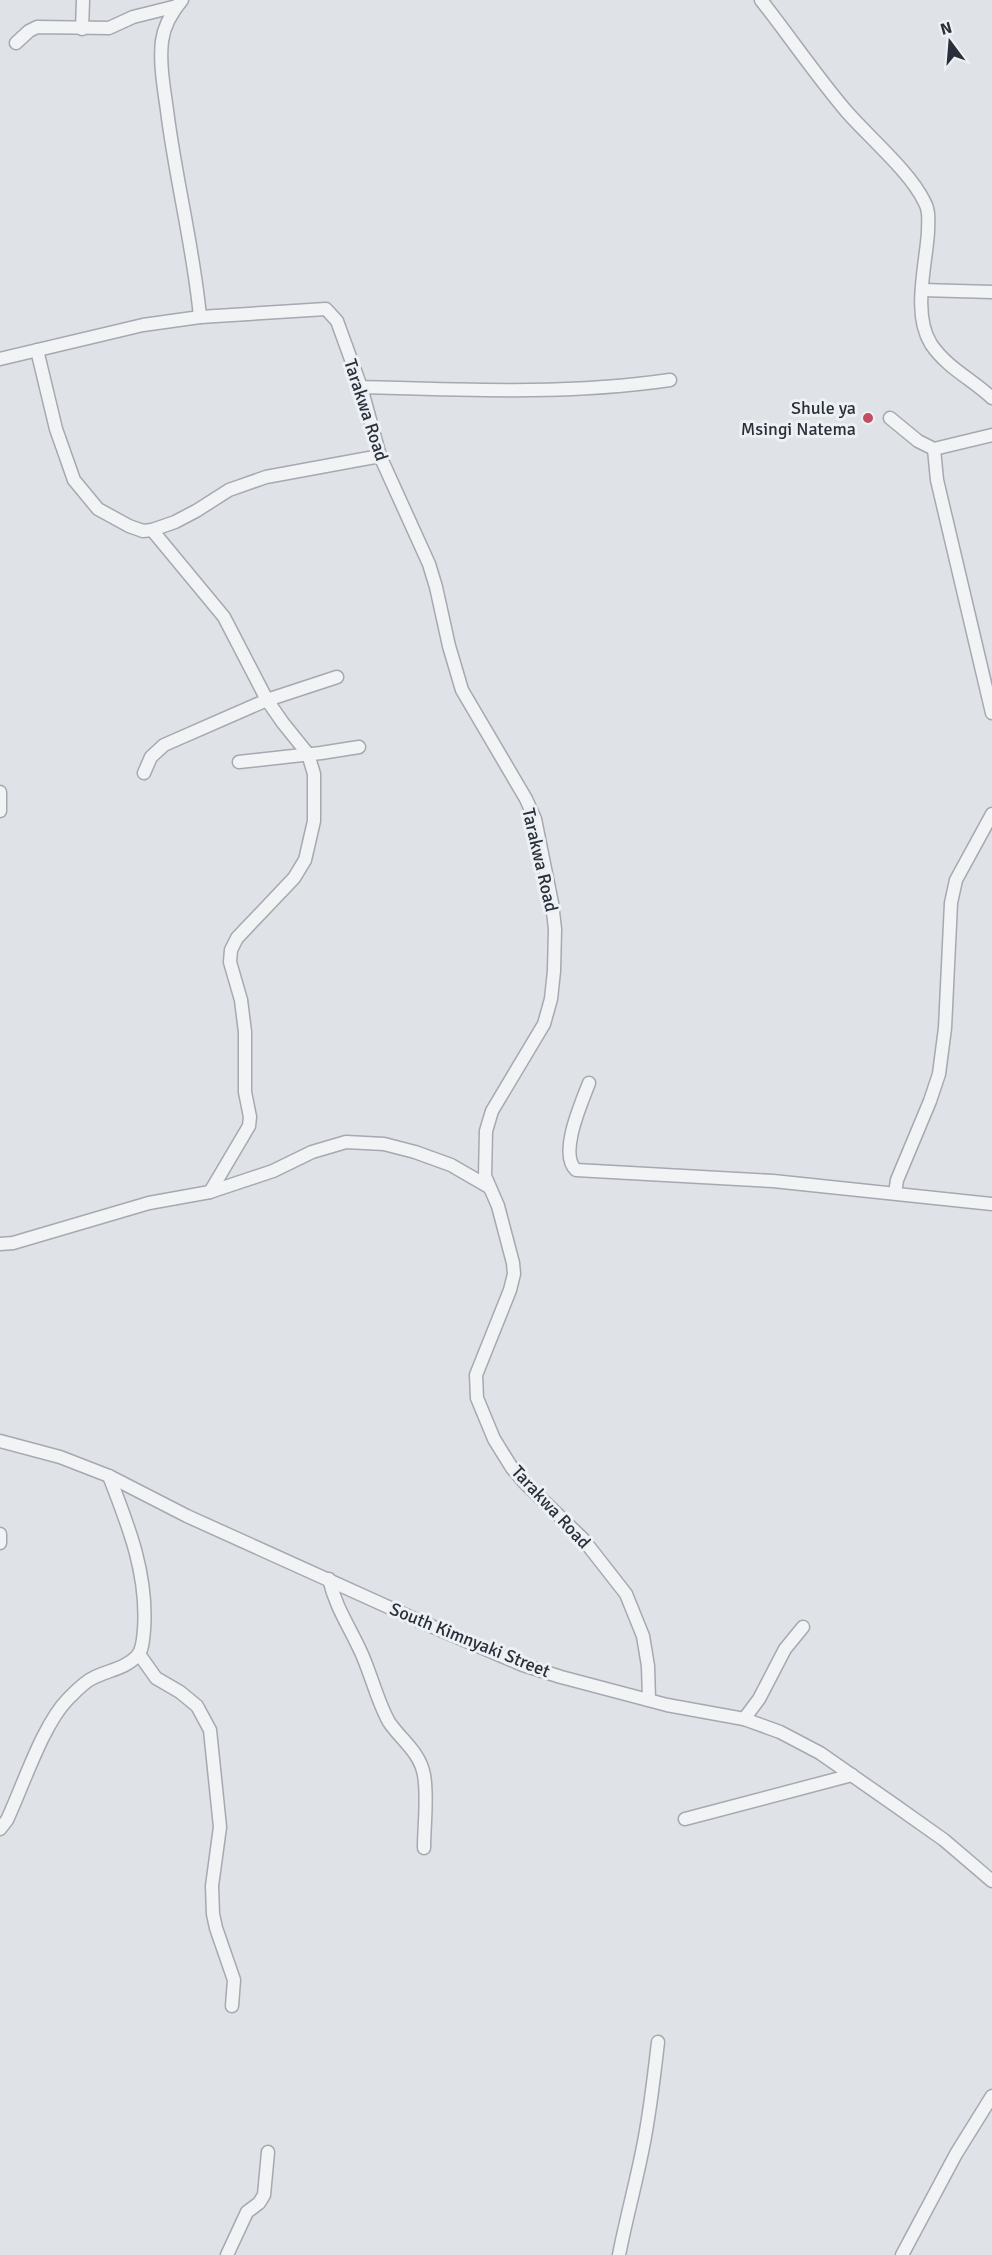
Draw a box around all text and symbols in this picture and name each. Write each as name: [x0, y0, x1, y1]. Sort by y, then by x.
north arrow: [920, 12, 980, 72]
text: N: [938, 17, 954, 40]
street label: Tarakwa Road: [339, 356, 393, 464]
place label: Shule ya Msingi Natema: [741, 397, 856, 440]
marker: Shule ya Msingi Natema: [861, 411, 875, 425]
street label: Tarakwa Road: [517, 806, 563, 914]
street label: Tarakwa Road: [507, 1461, 595, 1553]
street label: South Kimnyaki Street: [387, 1598, 553, 1682]

